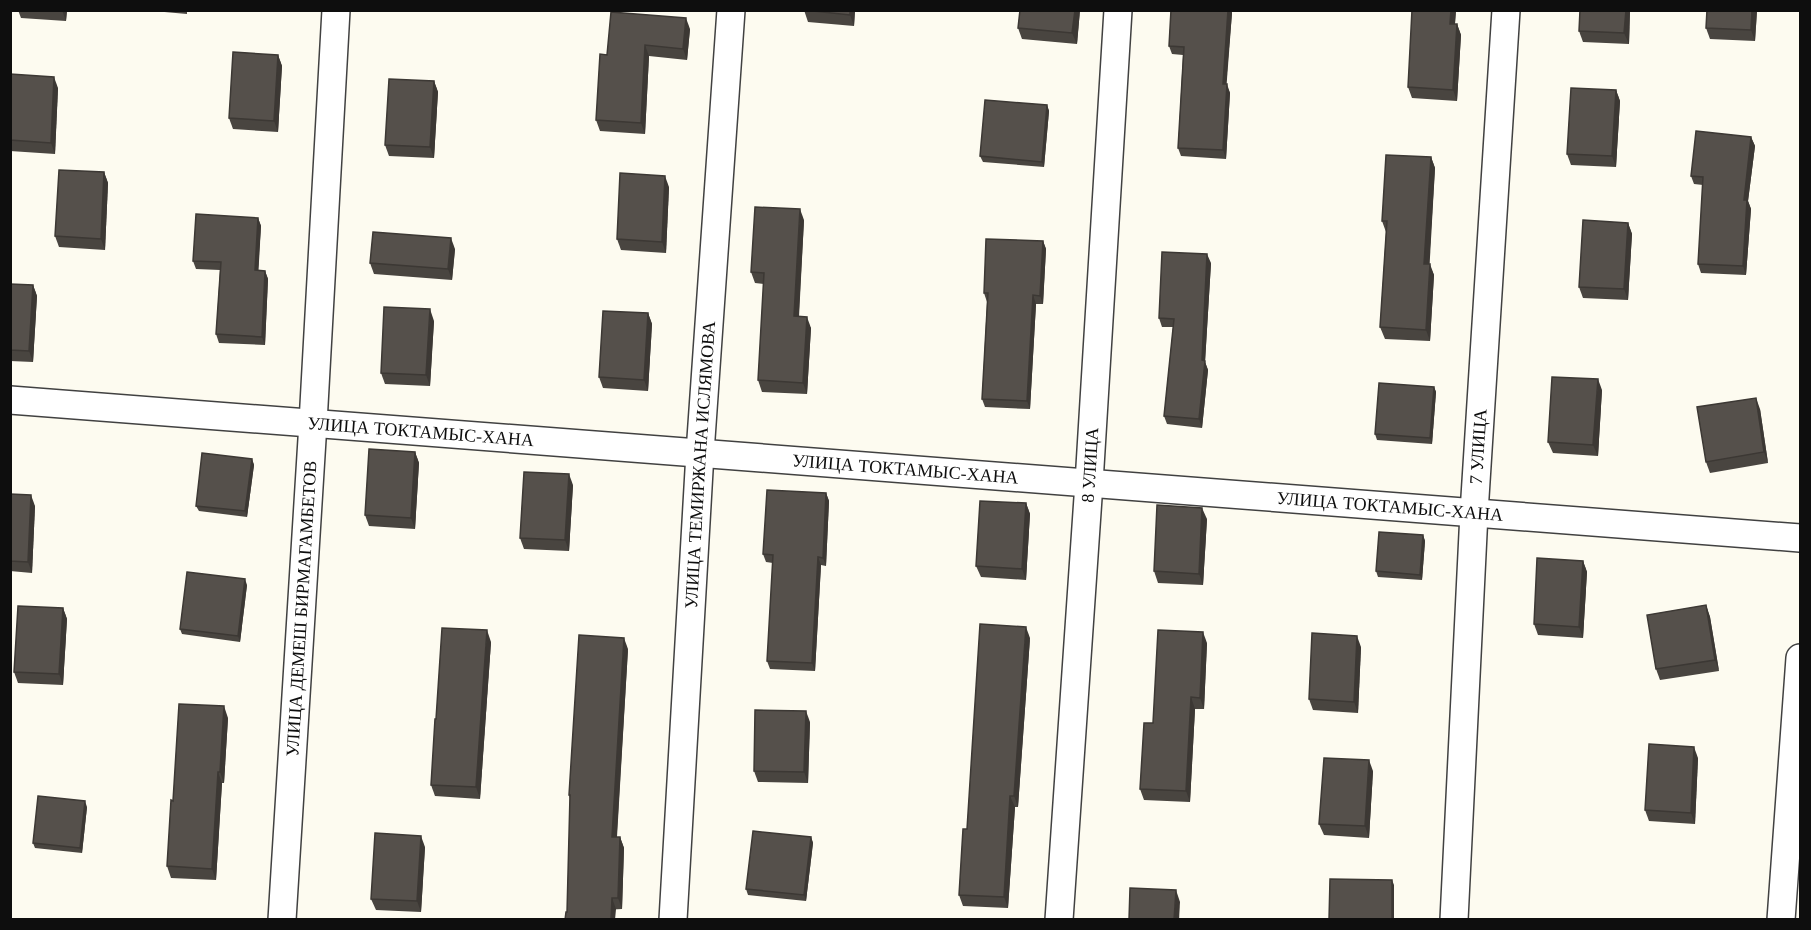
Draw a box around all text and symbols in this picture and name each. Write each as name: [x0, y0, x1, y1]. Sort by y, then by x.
street label: УЛИЦА ТЕМИРЖАНА ИСЛЯМОВА: [681, 320, 719, 609]
street label: 7 УЛИЦА: [1466, 408, 1491, 485]
street label: УЛИЦА ТОКТАМЫС-ХАНА: [307, 413, 535, 450]
street label: 8 УЛИЦА: [1078, 427, 1102, 503]
street label: УЛИЦА ТОКТАМЫС-ХАНА: [791, 450, 1019, 488]
street label: УЛИЦА ДЕМЕШ БИРМАГАМБЕТОВ: [282, 460, 321, 757]
street label: УЛИЦА ТОКТАМЫС-ХАНА: [1276, 488, 1504, 525]

